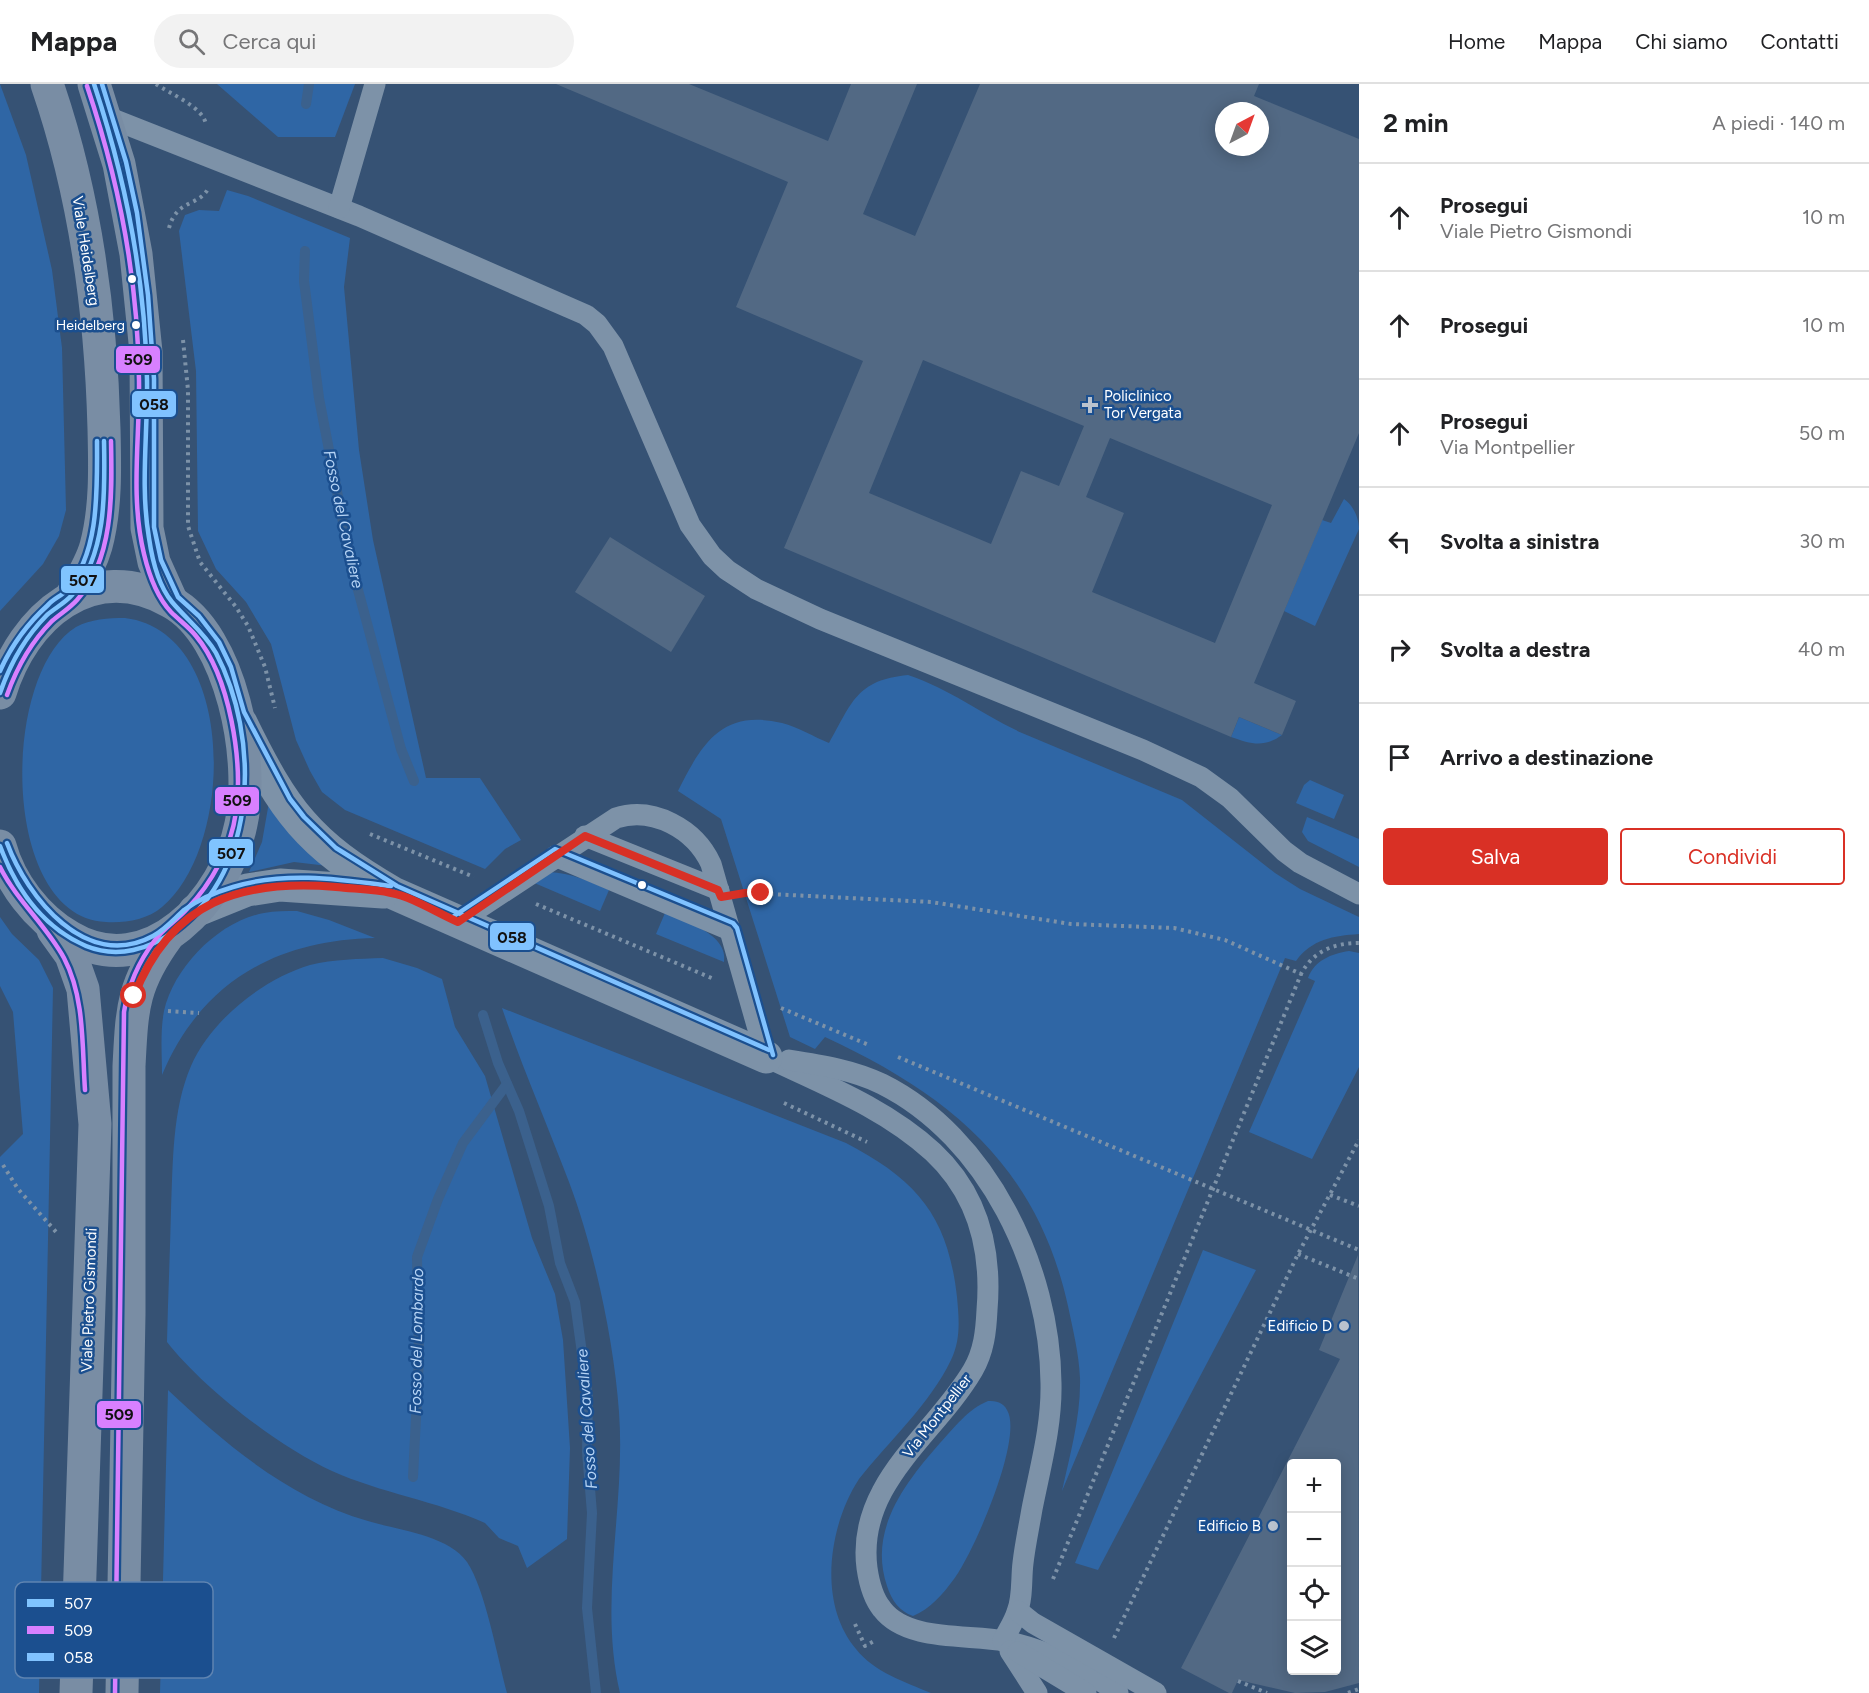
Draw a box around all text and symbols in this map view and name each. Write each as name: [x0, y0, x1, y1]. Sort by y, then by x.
search box: [154, 14, 574, 68]
text: Mappa: [30, 24, 118, 58]
icon: search: [175, 25, 208, 58]
text: Cerca qui: [223, 28, 316, 55]
text: Home: [1448, 29, 1505, 54]
text: Mappa: [1538, 29, 1602, 54]
text: Chi siamo: [1635, 29, 1728, 54]
text: Contatti: [1761, 29, 1839, 54]
north arrow: [1215, 102, 1269, 156]
text: 2 min: [1383, 107, 1449, 139]
text: A piedi · 140 m: [1712, 111, 1845, 135]
text: Prosegui: [1440, 192, 1528, 219]
street label: Viale Heidelberg: [68, 195, 104, 307]
icon: ahead: [1383, 201, 1416, 234]
text: 10 m: [1802, 205, 1845, 229]
text: Viale Pietro Gismondi: [1440, 219, 1632, 243]
unlabelled marker: [126, 273, 138, 285]
icon: ahead: [1383, 309, 1416, 342]
text: Prosegui: [1440, 312, 1528, 339]
text: 10 m: [1802, 313, 1845, 337]
place label: Heidelberg: [56, 317, 125, 334]
marker: Heidelberg: [130, 319, 142, 331]
line badge: 509: [115, 345, 161, 374]
text: 509: [124, 350, 152, 369]
place label: Policlinico Tor Vergata: [1104, 387, 1182, 422]
line badge: 058: [131, 390, 177, 418]
text: 058: [139, 395, 169, 414]
marker: Policlinico Tor Vergata: [1081, 396, 1099, 414]
text: Prosegui: [1440, 408, 1528, 435]
icon: ahead: [1383, 417, 1416, 450]
text: 50 m: [1799, 421, 1845, 445]
text: Via Montpellier: [1440, 435, 1575, 459]
water label: Fosso del Cavaliere: [320, 448, 367, 590]
icon: left: [1383, 525, 1416, 558]
text: Svolta a sinistra: [1440, 528, 1599, 555]
text: 30 m: [1799, 529, 1845, 553]
line badge: 507: [60, 565, 105, 594]
text: 507: [69, 571, 97, 590]
icon: right: [1383, 633, 1416, 666]
text: Svolta a destra: [1440, 636, 1590, 663]
text: 40 m: [1798, 637, 1845, 661]
icon: arrive: [1383, 741, 1416, 774]
text: Arrivo a destinazione: [1440, 744, 1653, 771]
line badge: 509: [214, 786, 260, 815]
text: 509: [223, 791, 251, 810]
button: Salva: [1383, 828, 1608, 885]
button: Condividi: [1620, 828, 1845, 885]
line badge: 507: [208, 838, 254, 867]
text: 507: [217, 844, 245, 863]
unlabelled marker: [636, 879, 648, 891]
route end: [747, 879, 773, 905]
line badge: 058: [489, 922, 535, 951]
text: 058: [497, 928, 527, 947]
route start: [120, 982, 146, 1008]
street label: Viale Pietro Gismondi: [77, 1228, 101, 1372]
water label: Fosso del Lombardo: [406, 1268, 427, 1414]
place label: Edificio D: [1268, 1317, 1332, 1335]
marker: Edificio D: [1337, 1319, 1351, 1333]
water label: Fosso del Cavaliere: [572, 1348, 601, 1490]
street label: Via Montpellier: [899, 1371, 975, 1461]
line badge: 509: [96, 1400, 142, 1429]
text: 509: [105, 1405, 133, 1424]
map controls: [1287, 1459, 1341, 1675]
button: +: [1287, 1459, 1341, 1513]
button: −: [1287, 1513, 1341, 1567]
place label: Edificio B: [1198, 1517, 1261, 1535]
marker: Edificio B: [1266, 1519, 1280, 1533]
button: locate: [1287, 1567, 1341, 1621]
legend: [15, 1582, 213, 1678]
text: 507: [64, 1594, 92, 1613]
text: 509: [64, 1621, 93, 1640]
button: layers: [1287, 1621, 1341, 1675]
text: 058: [64, 1648, 93, 1667]

